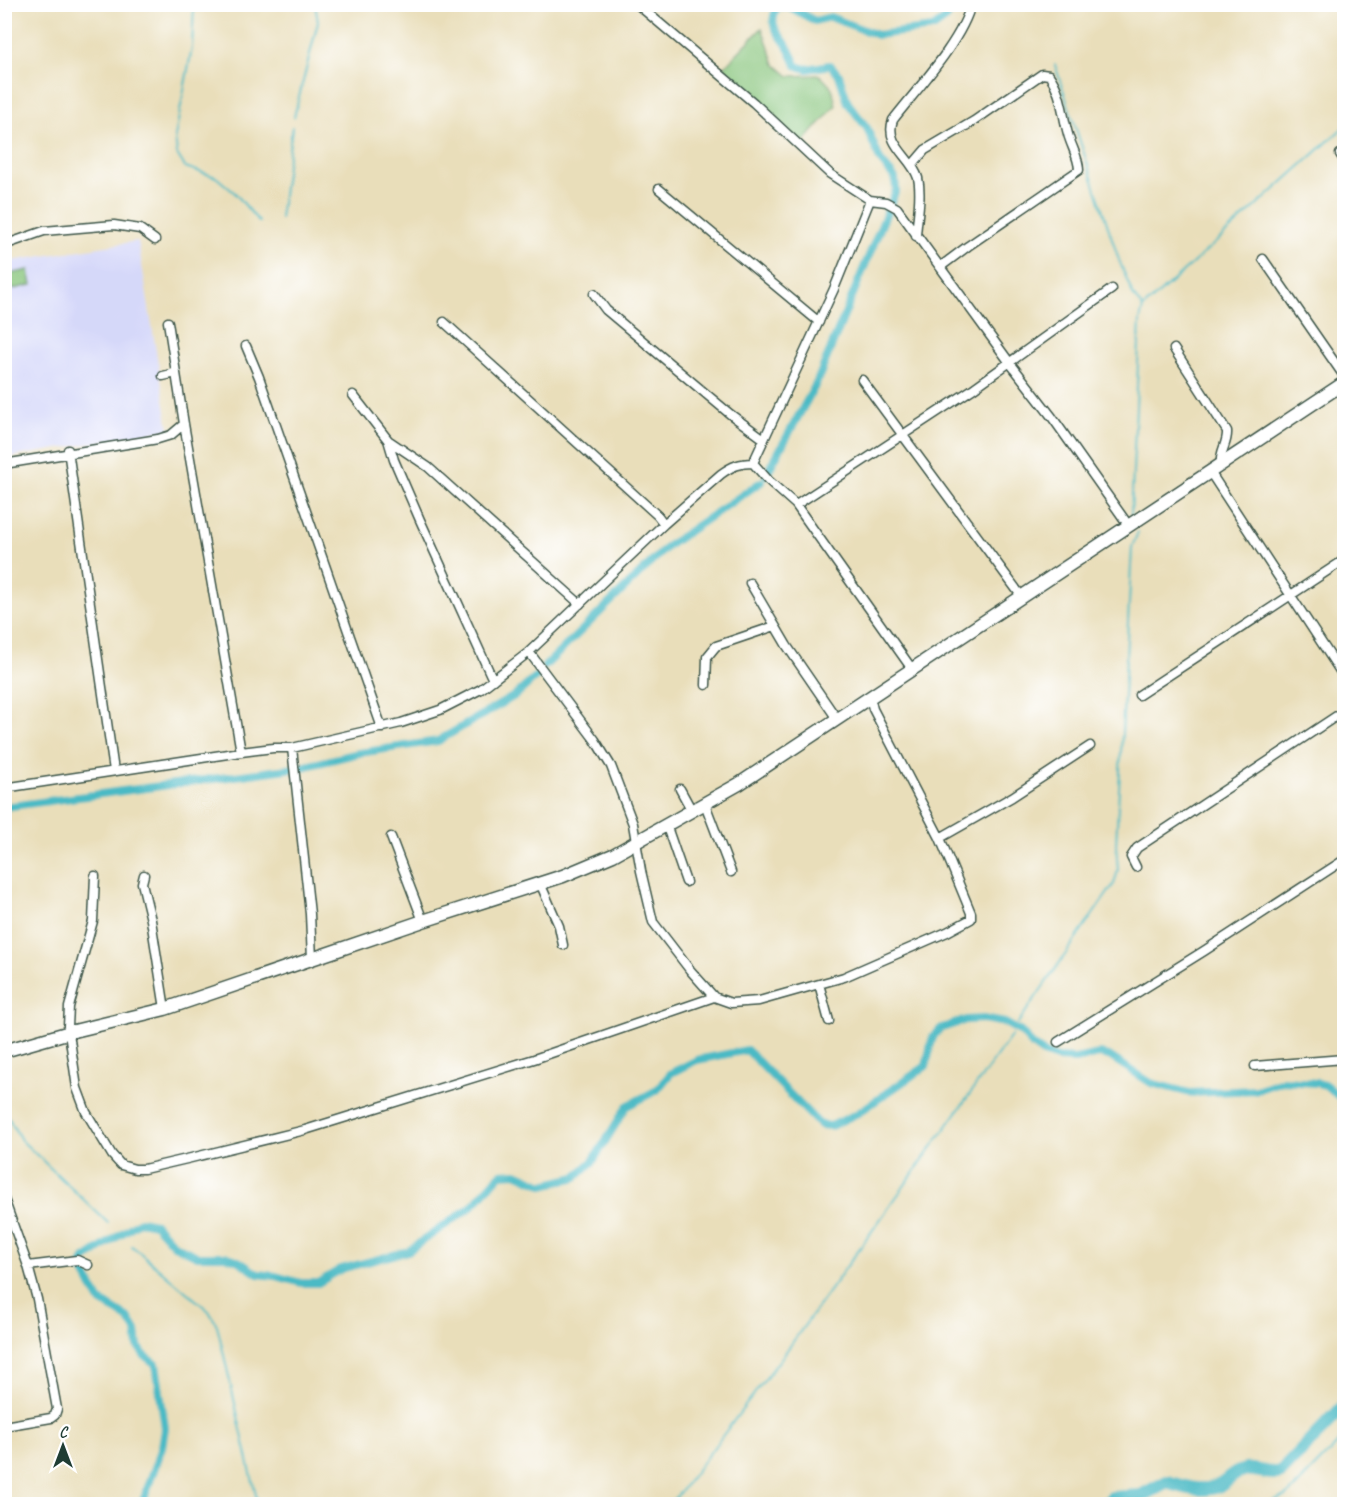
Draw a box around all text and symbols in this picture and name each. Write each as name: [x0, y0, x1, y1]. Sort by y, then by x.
north arrow: [33, 1416, 93, 1476]
text: С: [59, 1422, 69, 1442]

